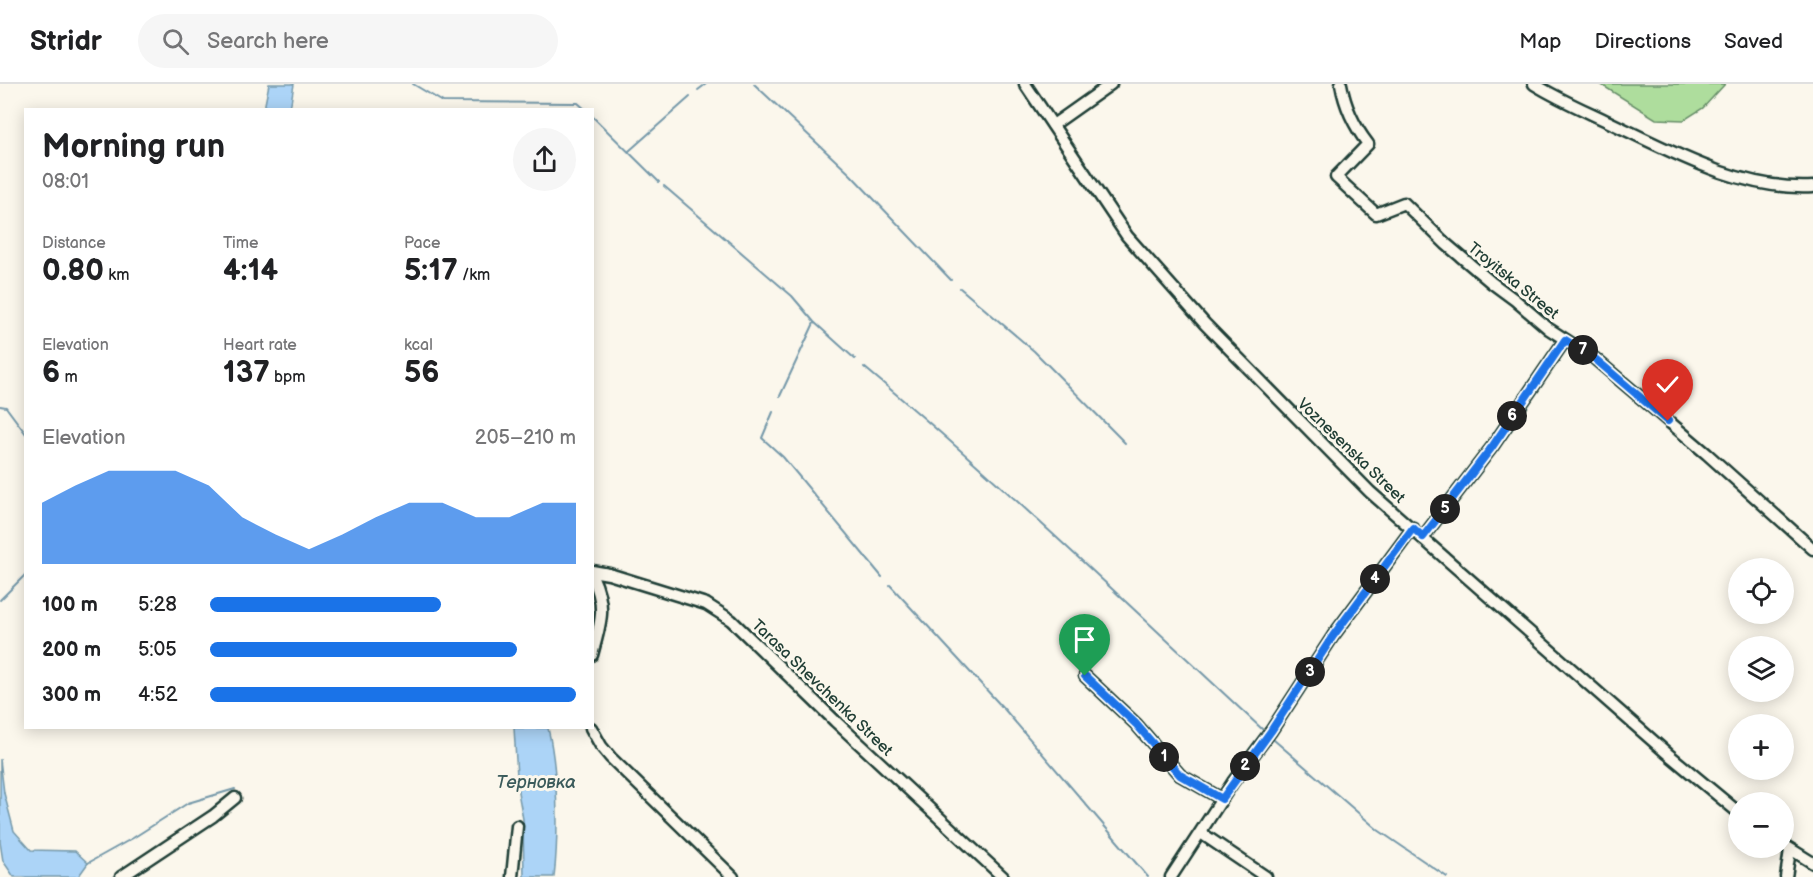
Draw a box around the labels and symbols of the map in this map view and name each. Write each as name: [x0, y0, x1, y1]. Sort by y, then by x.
street label: Troyitska Street: [1464, 239, 1562, 324]
pin: 7: [1568, 335, 1598, 365]
pin: [1642, 359, 1693, 421]
street label: Voznesenska Street: [1293, 395, 1409, 508]
pin: 6: [1497, 401, 1527, 431]
pin: 5: [1430, 494, 1460, 524]
pin: 4: [1360, 564, 1390, 594]
pin: [1059, 614, 1110, 676]
street label: Tarasa Shevchenka Street: [748, 616, 896, 760]
pin: 3: [1295, 657, 1325, 687]
pin: 1: [1149, 742, 1179, 772]
pin: 2: [1230, 751, 1260, 781]
water label: Терновка: [496, 772, 576, 793]

